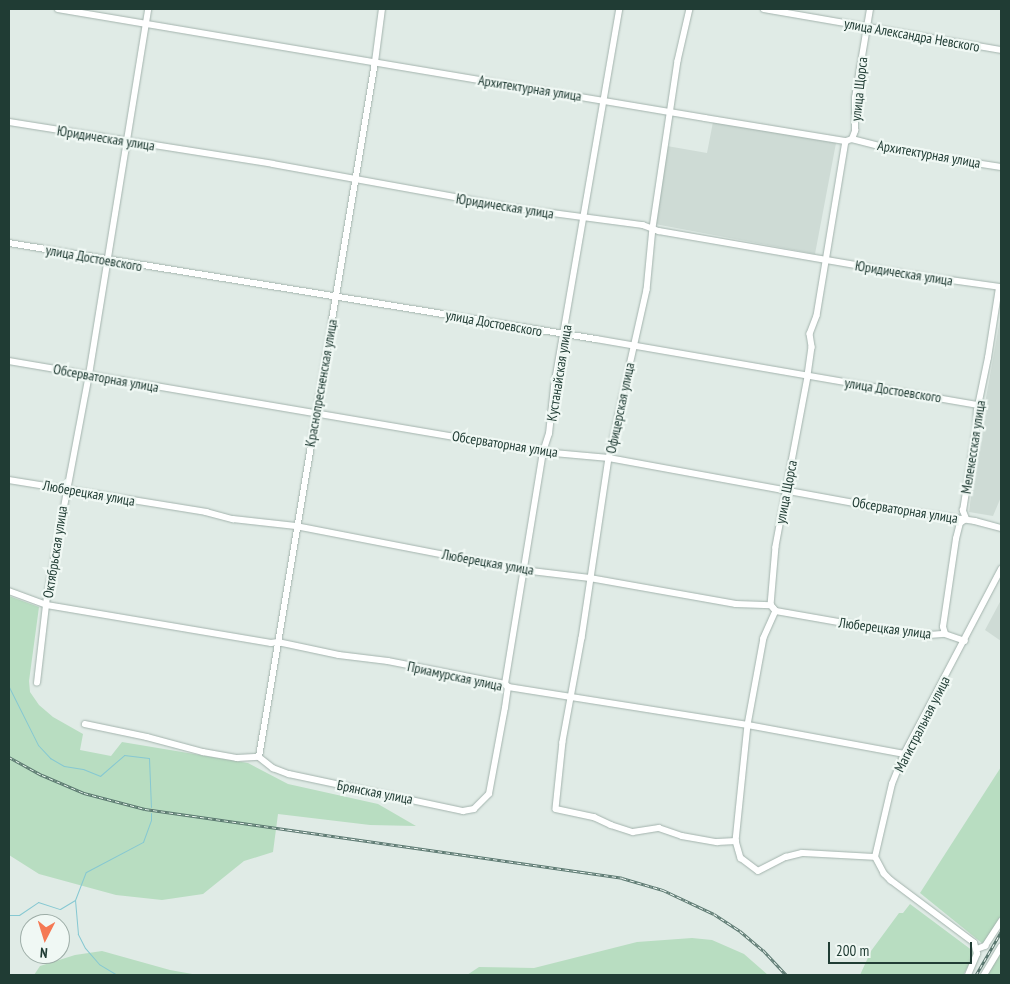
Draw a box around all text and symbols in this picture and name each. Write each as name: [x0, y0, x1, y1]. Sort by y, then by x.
street label: улица Александра Невского: [843, 15, 981, 55]
street label: улица Щорса: [847, 56, 871, 122]
street label: Архитектурная улица: [477, 72, 583, 104]
street label: Юридическая улица: [56, 122, 156, 154]
street label: Архитектурная улица: [876, 137, 982, 171]
street label: Юридическая улица: [455, 190, 555, 222]
street label: улица Достоевского: [44, 241, 144, 275]
street label: Юридическая улица: [854, 257, 954, 289]
street label: улица Достоевского: [444, 306, 544, 340]
street label: Краснопресненская улица: [301, 318, 341, 448]
street label: Кустанайская улица: [543, 323, 575, 423]
street label: Обсерваторная улица: [52, 360, 160, 396]
street label: Офицерская улица: [602, 361, 638, 455]
street label: улица Достоевского: [843, 374, 943, 406]
street label: Мелекесская улица: [957, 399, 989, 495]
street label: Обсерваторная улица: [451, 427, 559, 461]
street label: улица Щорса: [772, 459, 800, 525]
street label: Люберецкая улица: [42, 477, 136, 509]
street label: Обсерваторная улица: [851, 493, 959, 527]
street label: Октябрьская улица: [39, 505, 71, 599]
street label: Люберецкая улица: [441, 546, 535, 578]
street label: Люберецкая улица: [838, 614, 932, 642]
street label: Приамурская улица: [406, 658, 504, 694]
street label: Магистральная улица: [891, 673, 953, 775]
street label: Брянская улица: [336, 776, 414, 808]
north arrow: [20, 914, 70, 964]
scale bar: [830, 932, 974, 964]
text: 200 m: [836, 941, 869, 960]
text: N: [39, 944, 48, 962]

